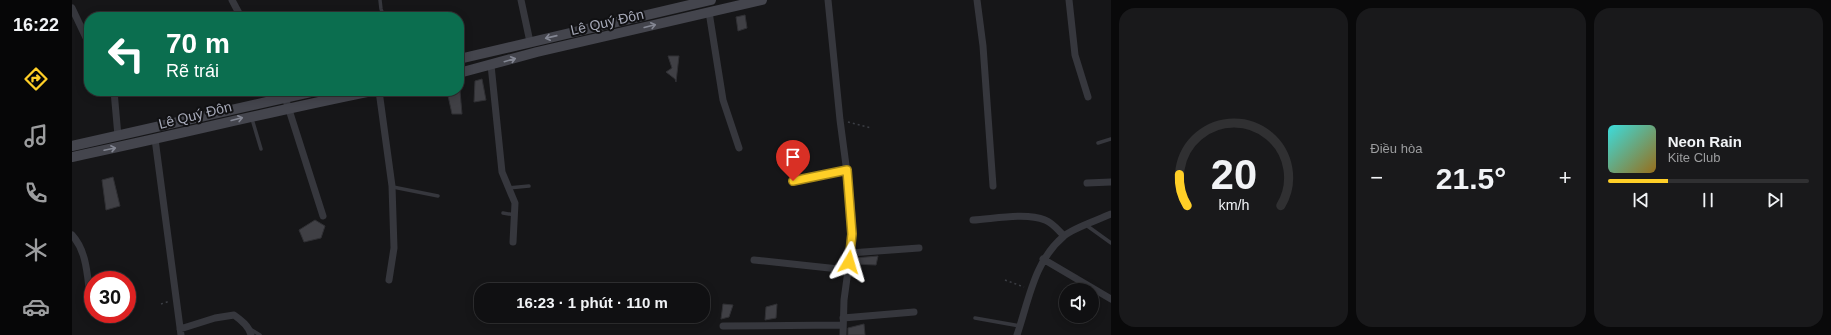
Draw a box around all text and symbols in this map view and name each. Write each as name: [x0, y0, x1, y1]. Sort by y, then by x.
street label: Lê Quý Đôn: [569, 6, 645, 38]
text: 16:22: [13, 15, 59, 35]
one-way arrow: [644, 22, 657, 30]
icon: left: [100, 28, 152, 80]
text: 70 m: [166, 28, 230, 59]
one-way arrow: [544, 34, 557, 42]
one-way arrow: [504, 56, 517, 63]
text: Rẽ trái: [166, 61, 219, 81]
icon: directions: [22, 65, 50, 93]
street label: Lê Quý Đôn: [157, 98, 233, 132]
one-way arrow: [230, 115, 243, 123]
icon: music: [22, 122, 50, 150]
text: Neon Rain: [1668, 133, 1742, 150]
pin: [776, 140, 810, 181]
text: Điều hòa: [1370, 141, 1422, 156]
one-way arrow: [103, 144, 116, 152]
icon: arrive: [782, 146, 804, 168]
text: 20: [1211, 150, 1257, 197]
text: Kite Club: [1668, 150, 1720, 165]
text: 21.5°: [1436, 162, 1506, 195]
text: −: [1370, 165, 1383, 190]
text: +: [1559, 165, 1572, 190]
icon: phone: [22, 179, 50, 207]
icon: previous: [1630, 189, 1652, 211]
icon: pause: [1697, 189, 1719, 211]
icon: next: [1764, 189, 1786, 211]
text: km/h: [1218, 196, 1249, 212]
icon: climate: [22, 236, 50, 264]
position arrow: [828, 241, 870, 283]
speed limit sign: 30: [84, 271, 136, 323]
map controls: [1059, 283, 1099, 323]
button: sound: [1059, 283, 1099, 323]
icon: car: [22, 293, 50, 321]
text: 16:23 · 1 phút · 110 m: [516, 294, 668, 311]

